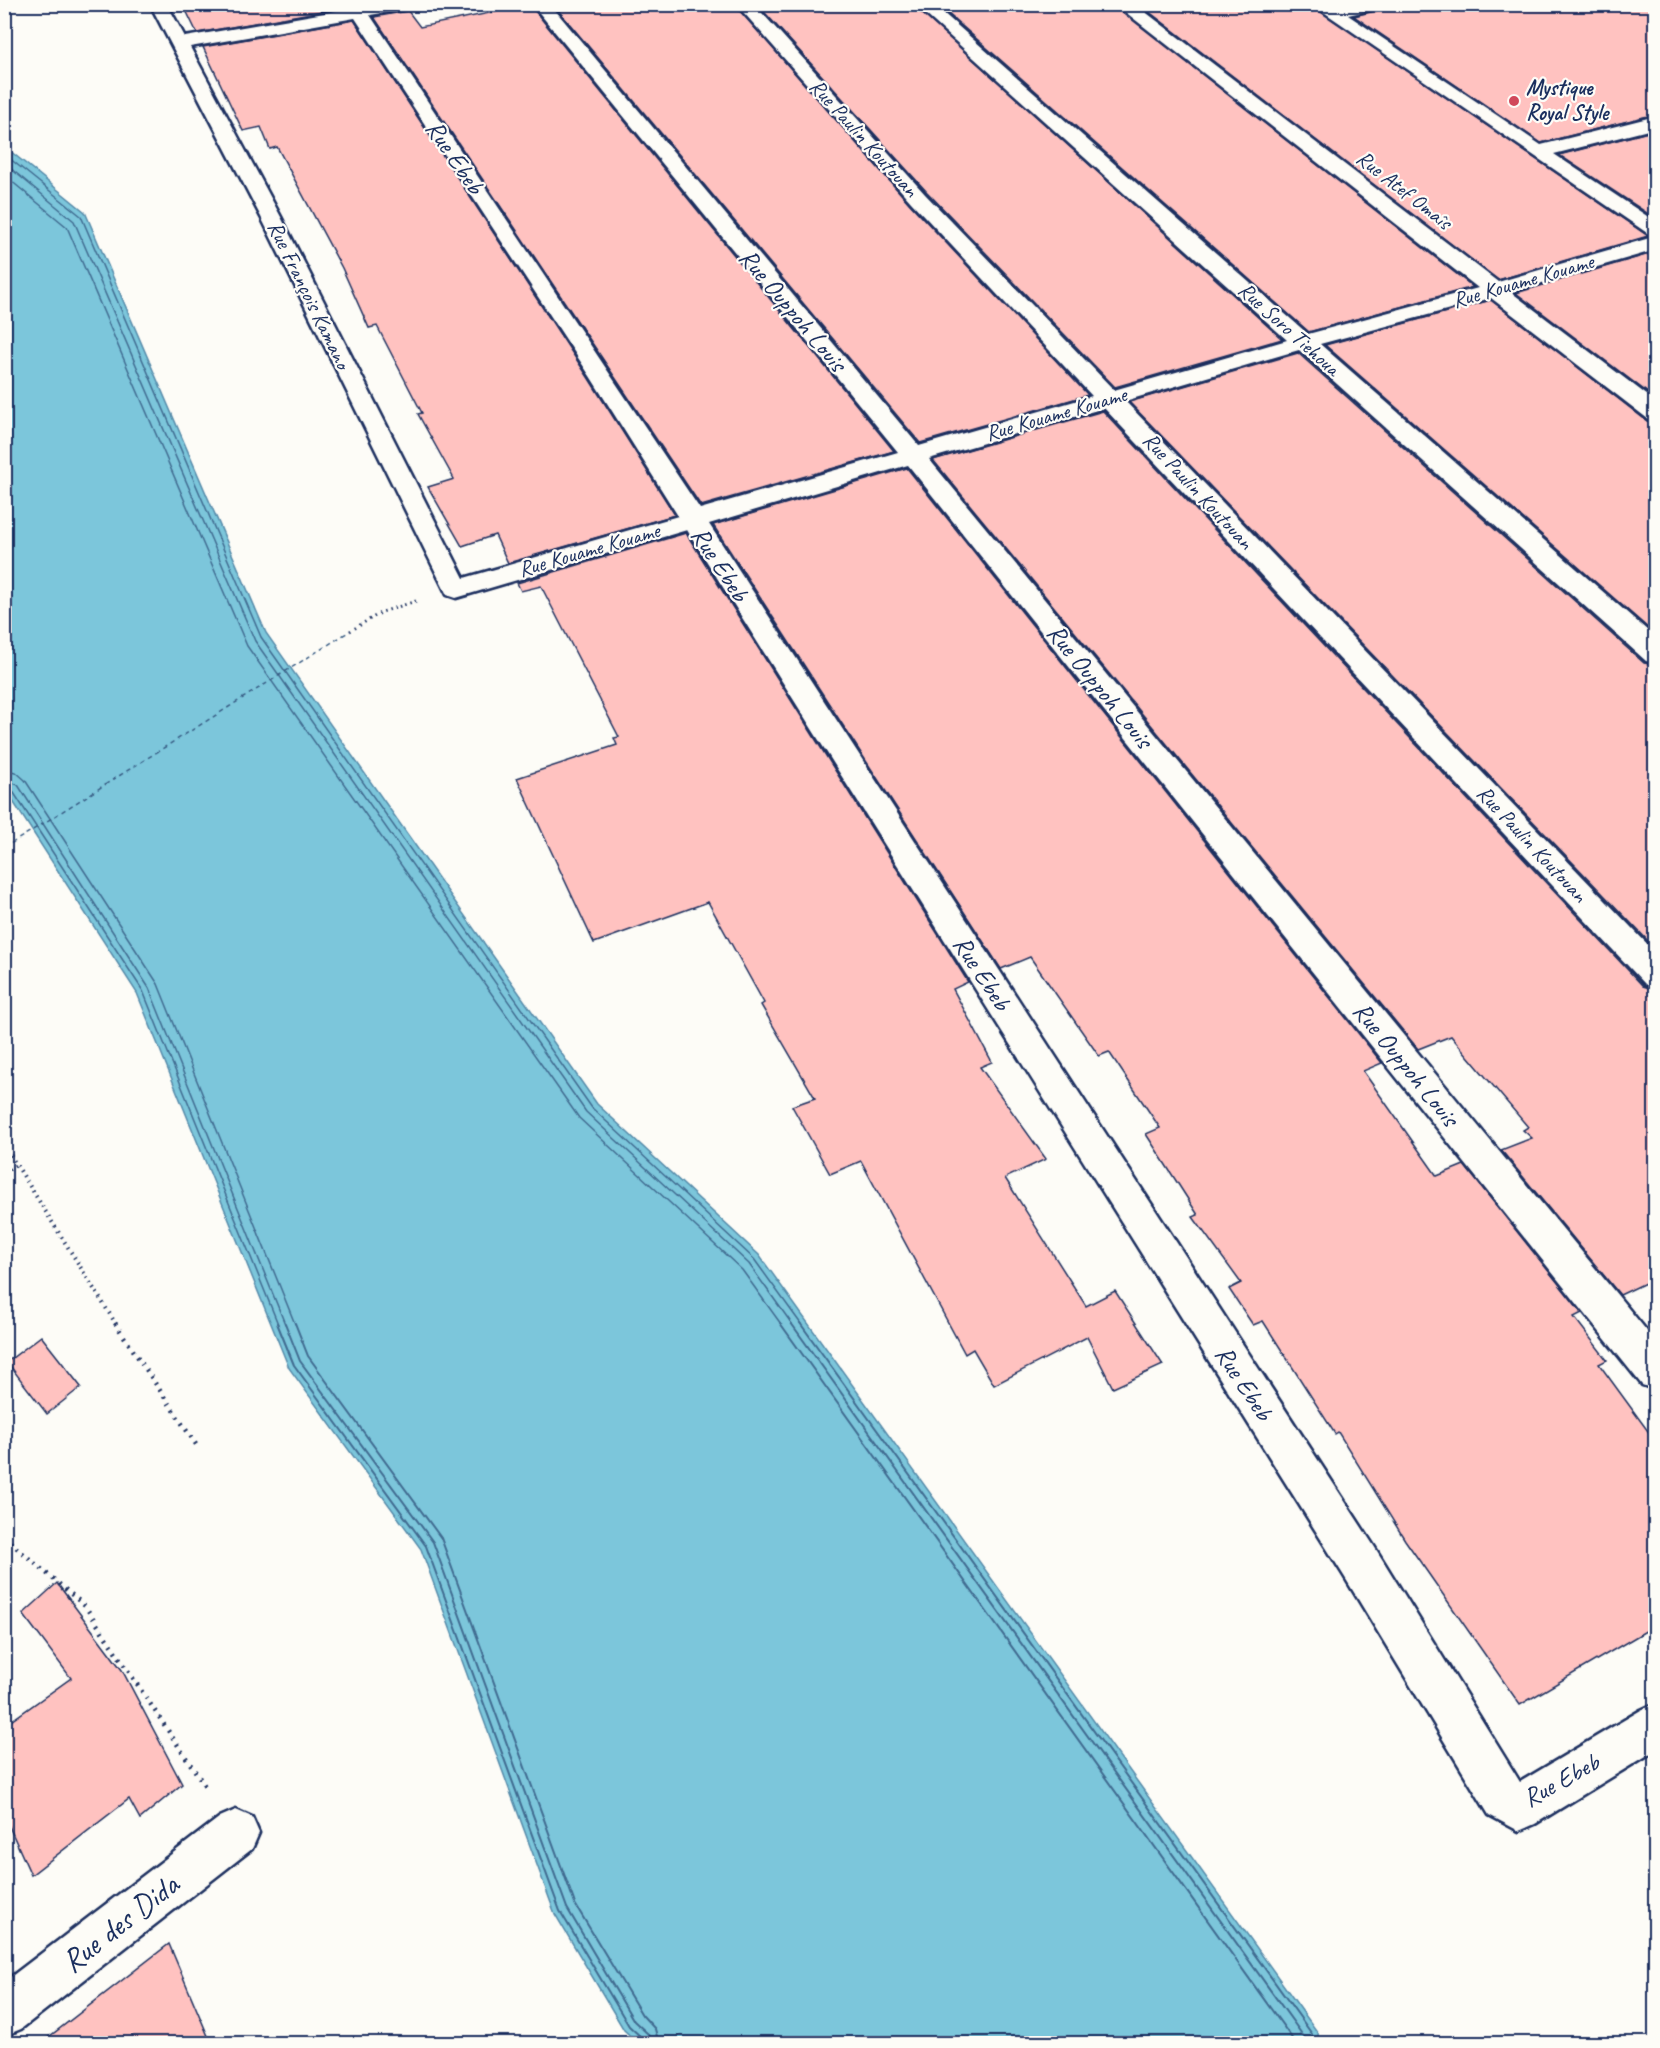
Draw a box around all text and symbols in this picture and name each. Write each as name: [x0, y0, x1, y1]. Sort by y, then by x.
street label: Rue Paulin Koutouan: [803, 73, 925, 204]
place label: Mystique Royal Style: [1526, 74, 1611, 127]
marker: Mystique Royal Style: [1507, 94, 1521, 108]
street label: Rue Ebeb: [418, 114, 493, 202]
street label: Rue Atef Omaîs: [1351, 144, 1459, 237]
street label: Rue François Kamano: [261, 217, 358, 375]
street label: Rue Ouppoh Louis: [732, 242, 855, 380]
street label: Rue Kouame Kouame: [1449, 247, 1599, 315]
street label: Rue Soro Tiehoua: [1232, 276, 1347, 383]
street label: Rue Kouame Kouame: [982, 380, 1132, 448]
street label: Rue Paulin Koutouan: [1137, 427, 1260, 556]
street label: Rue Kouame Kouame: [515, 516, 665, 584]
street label: Rue Ebeb: [684, 520, 757, 609]
street label: Rue Ouppoh Louis: [1040, 617, 1162, 757]
street label: Rue Paulin Koutouan: [1471, 780, 1594, 909]
street label: Rue Ebeb: [946, 929, 1019, 1018]
street label: Rue Ouppoh Louis: [1346, 995, 1468, 1135]
street label: Rue Ebeb: [1208, 1339, 1281, 1428]
street label: Rue Ebeb: [1517, 1745, 1606, 1814]
street label: Rue des Dida: [53, 1863, 189, 1982]

